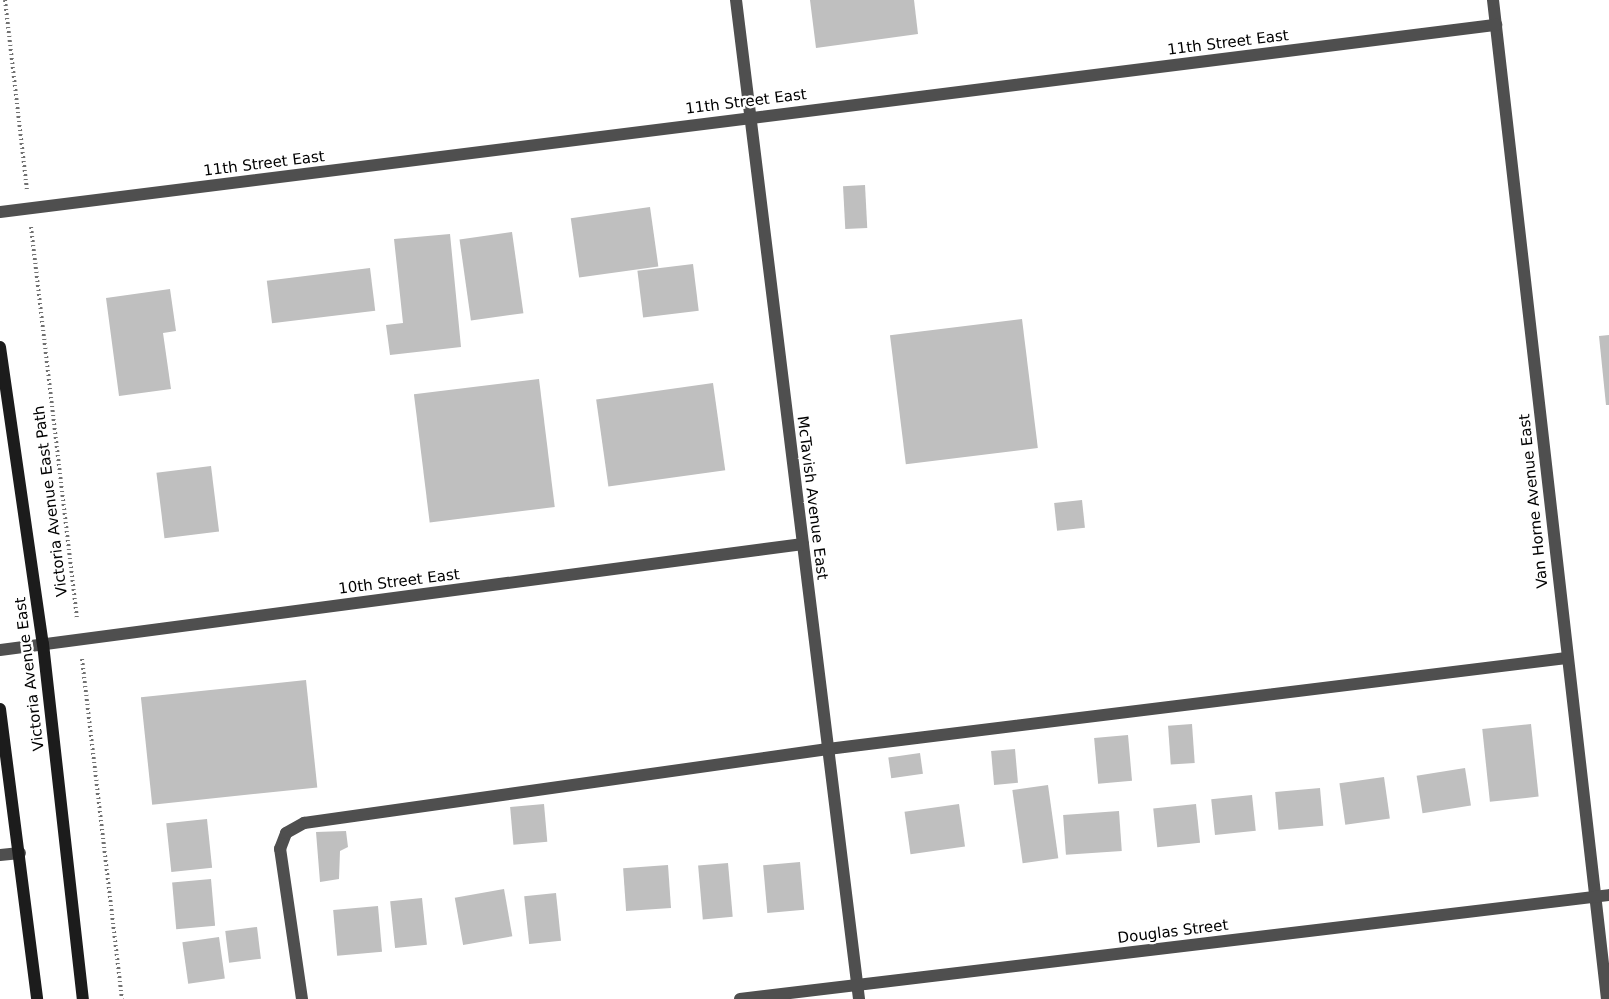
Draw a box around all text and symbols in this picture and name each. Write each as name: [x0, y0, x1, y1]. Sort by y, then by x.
street label: 11th Street East: [1166, 27, 1290, 59]
street label: 11th Street East: [684, 86, 808, 118]
street label: 11th Street East: [202, 148, 326, 180]
street label: Victoria Avenue East Path: [30, 404, 72, 598]
street label: Van Horne Avenue East: [1516, 413, 1552, 589]
street label: McTavish Avenue East: [793, 415, 831, 581]
street label: 10th Street East: [337, 566, 461, 598]
street label: Victoria Avenue East: [12, 596, 48, 752]
street label: Douglas Street: [1117, 916, 1229, 948]

